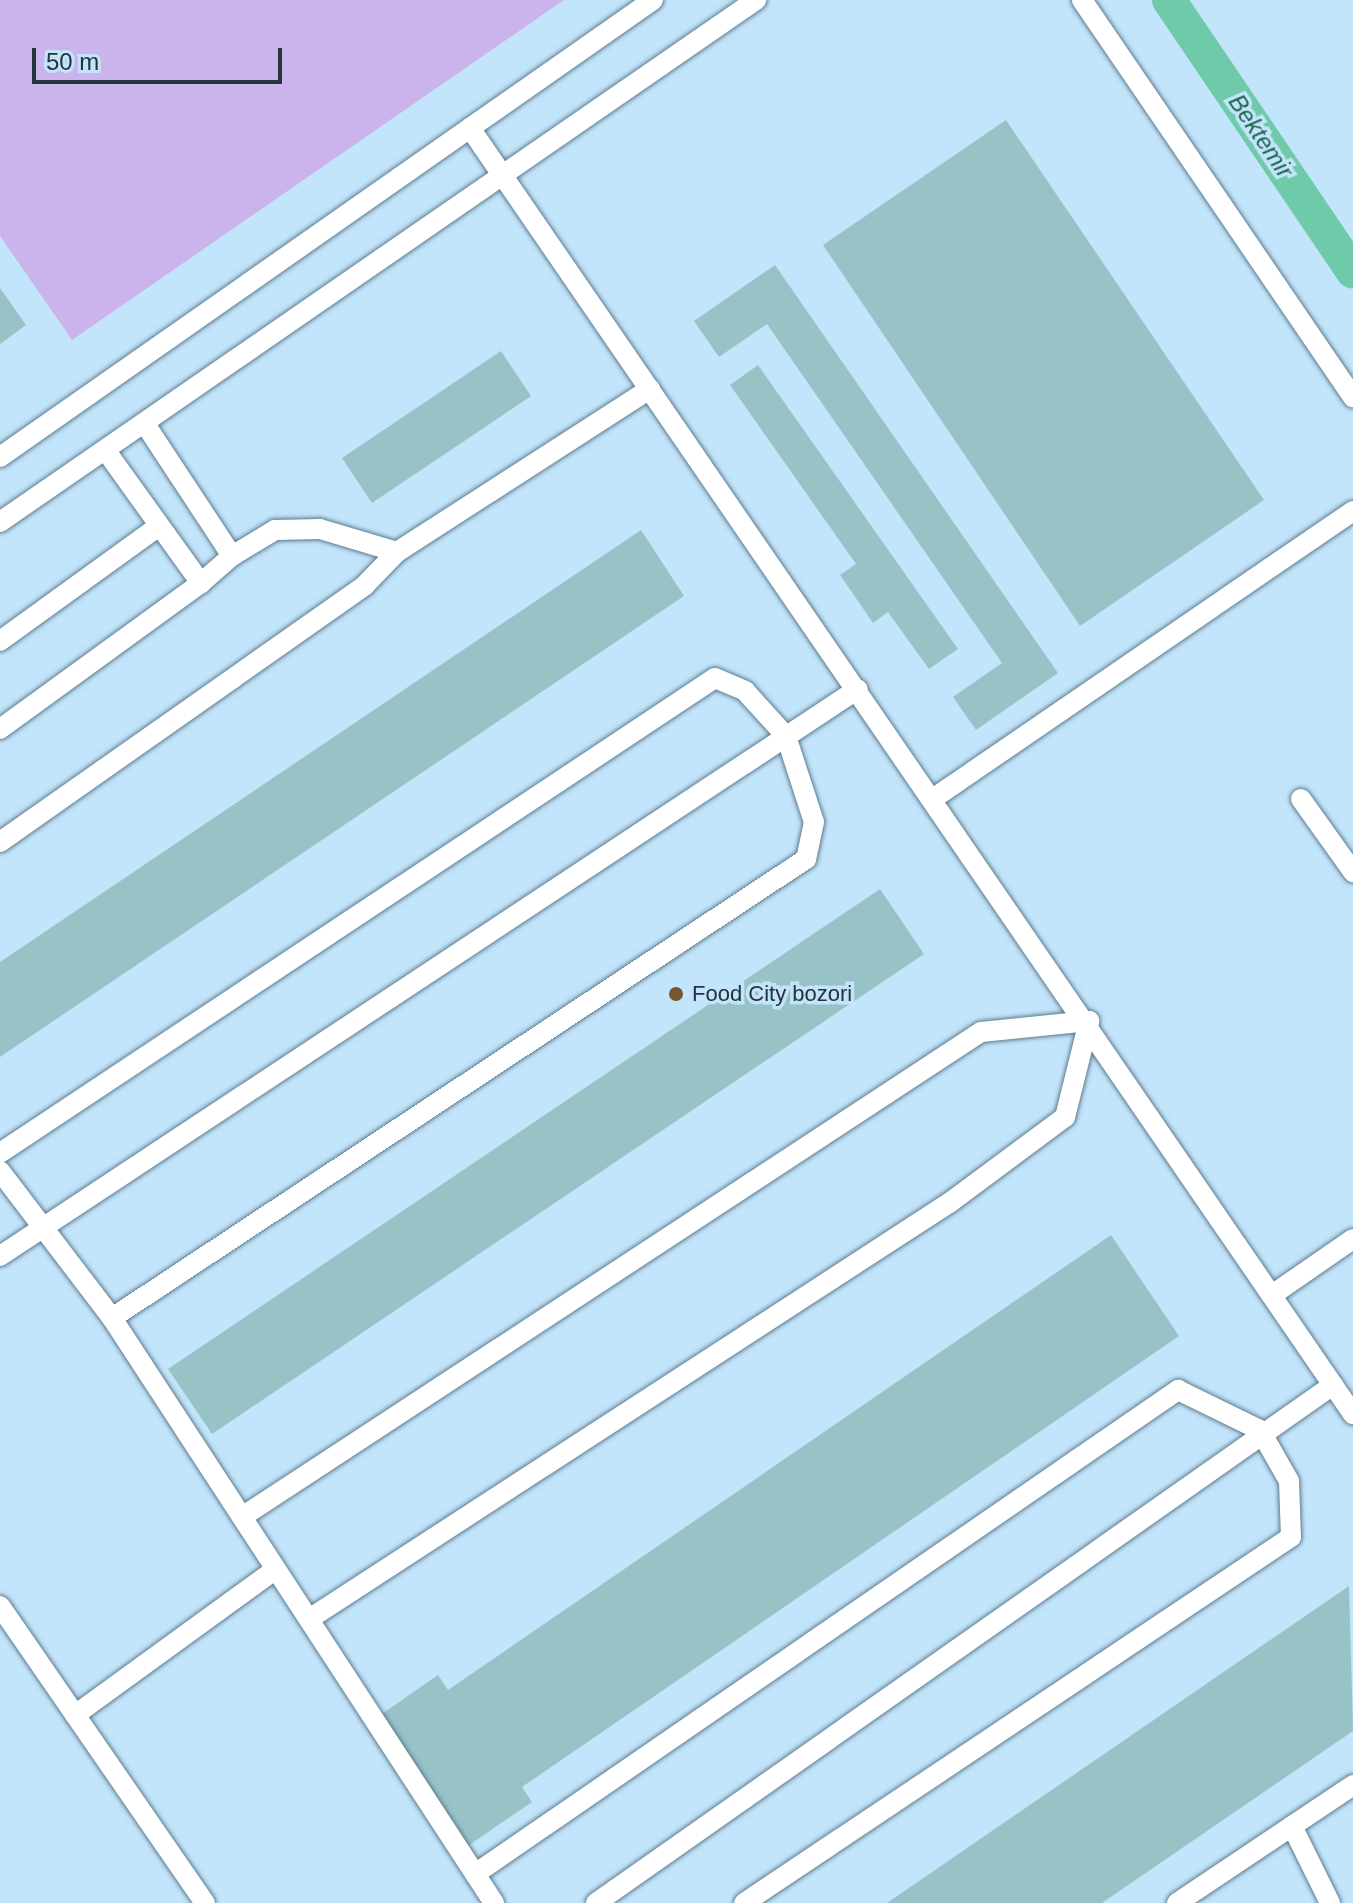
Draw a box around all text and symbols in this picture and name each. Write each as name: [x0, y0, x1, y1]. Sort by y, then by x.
scale bar: [36, 32, 286, 82]
text: 50 m: [46, 48, 99, 75]
water label: Bektemir: [1223, 89, 1299, 183]
place label: Food City bozori: [692, 981, 852, 1007]
marker: Food City bozori: [667, 985, 685, 1003]

